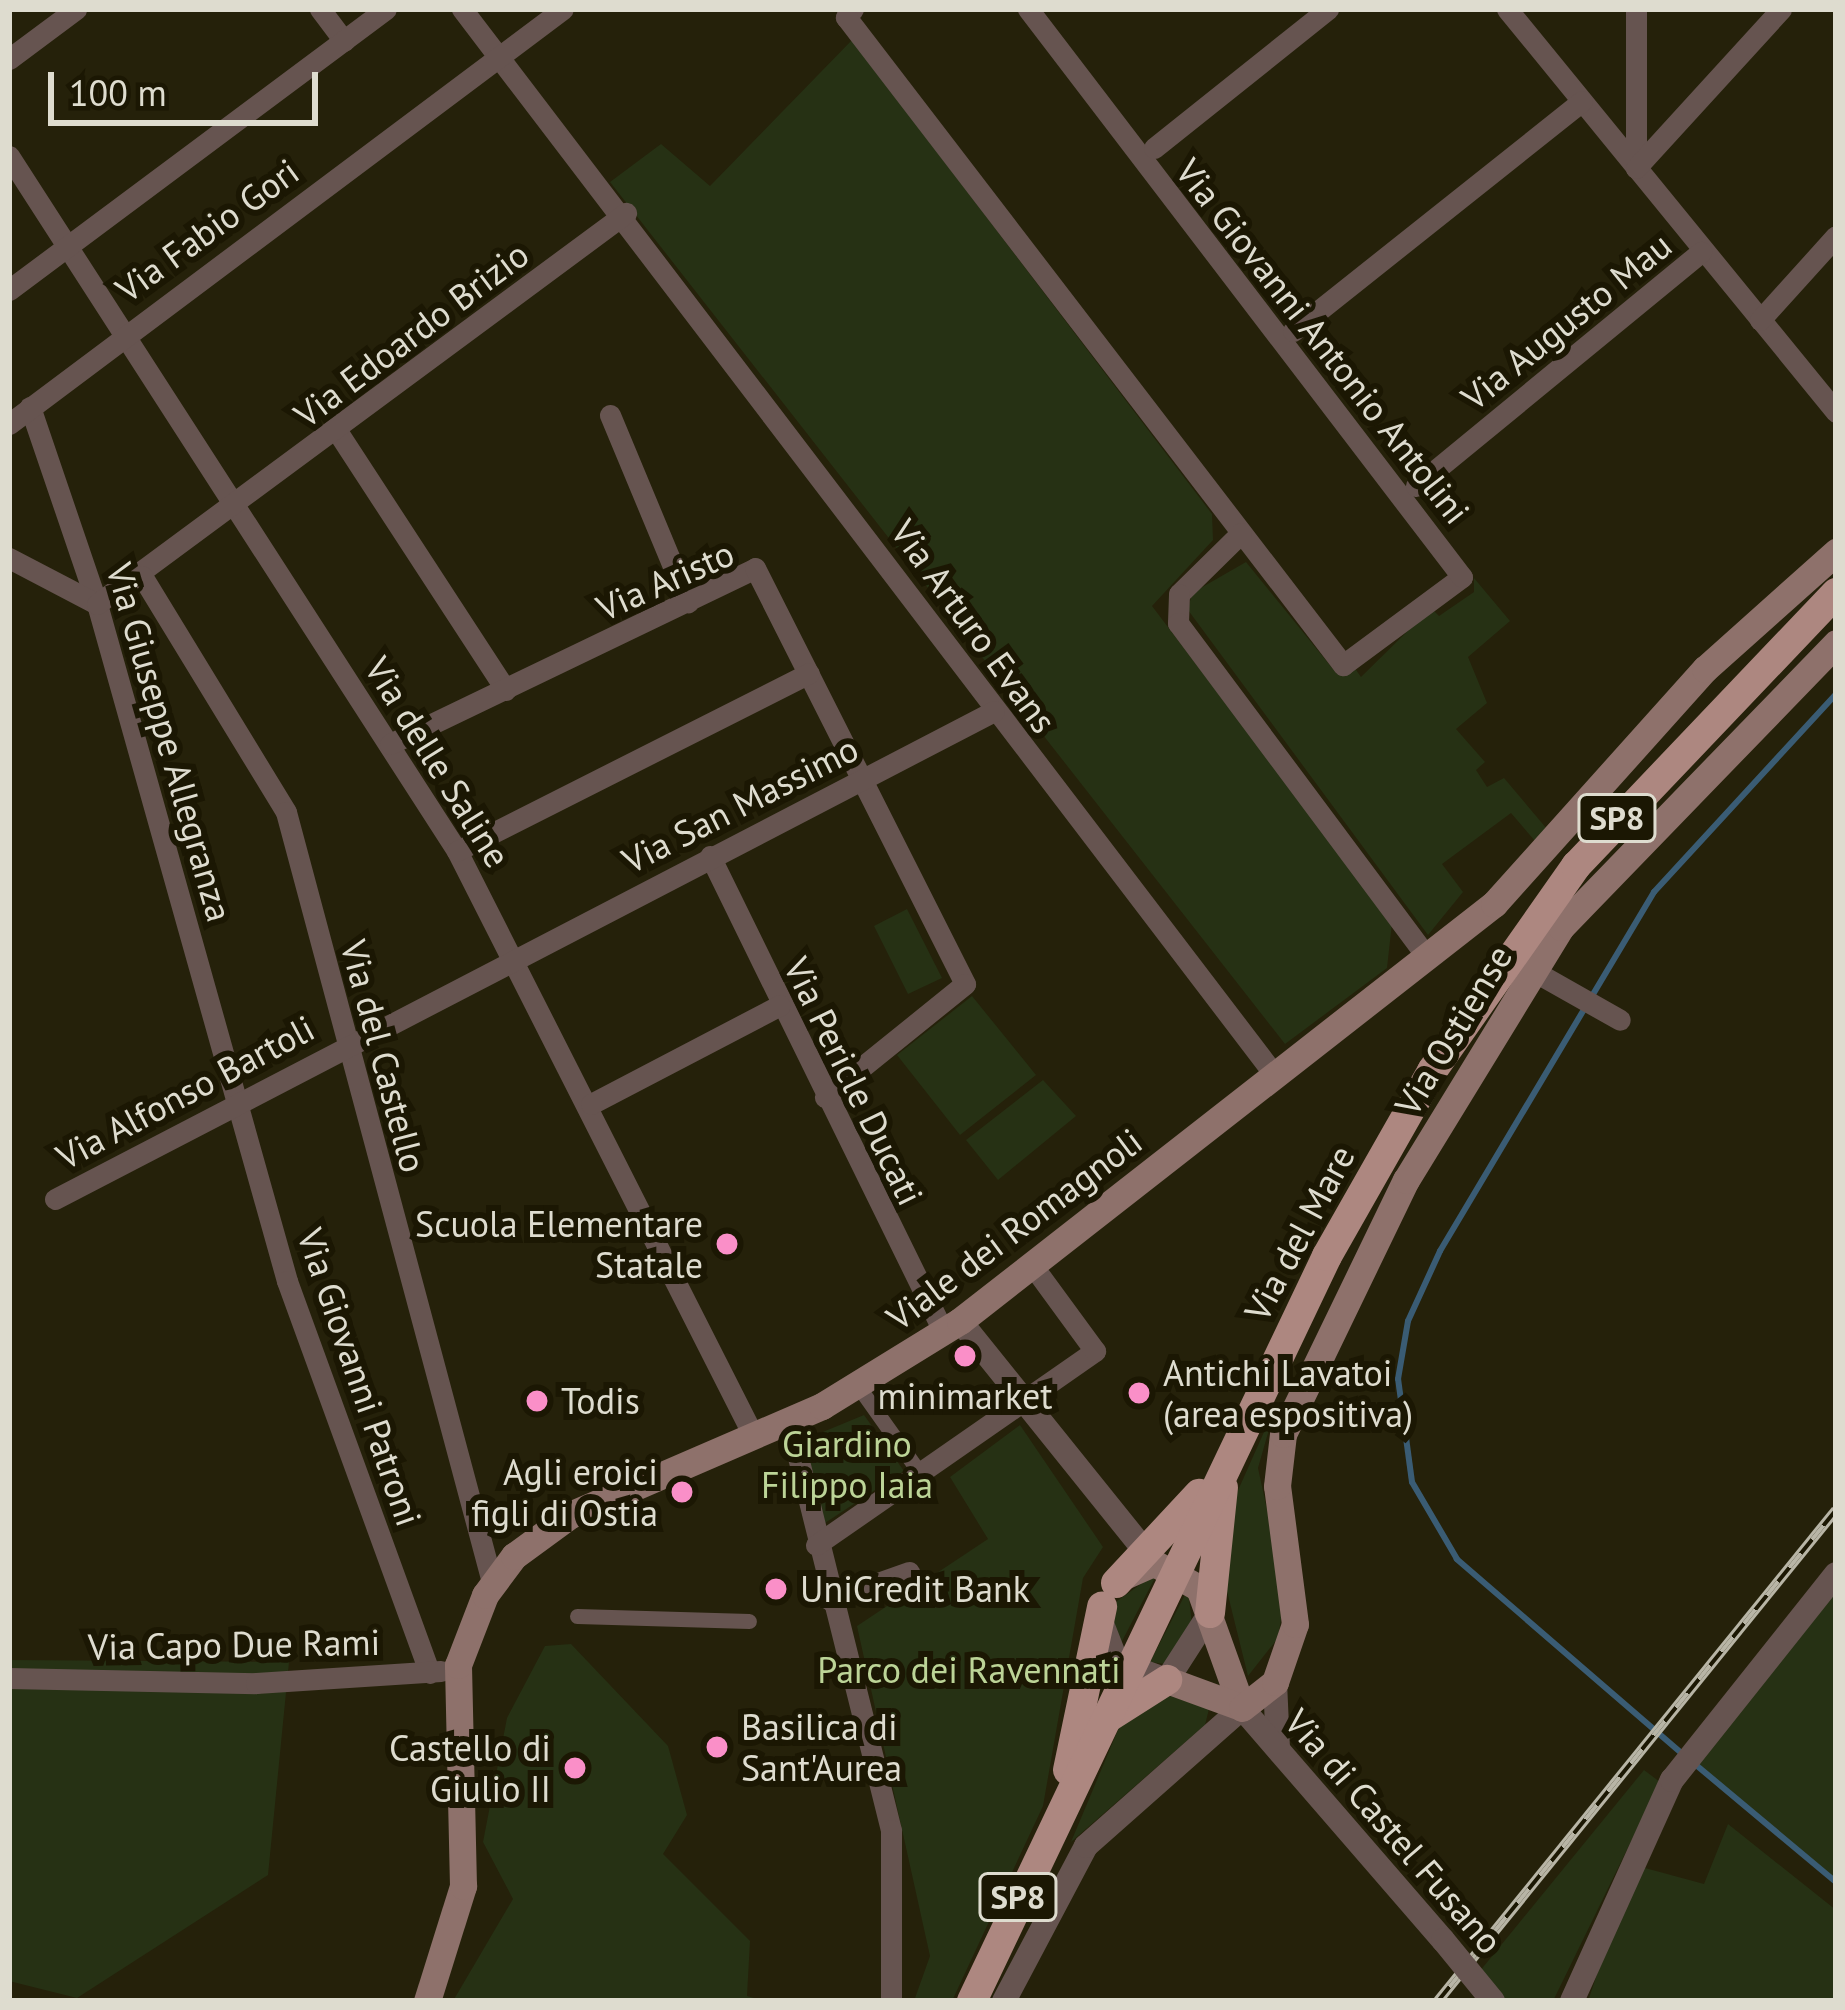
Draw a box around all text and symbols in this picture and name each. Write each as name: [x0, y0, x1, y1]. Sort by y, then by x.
scale bar: [54, 48, 324, 122]
text: 100 m: [69, 69, 167, 116]
street label: Via Fabio Gori: [107, 149, 307, 311]
street label: Via Giovanni Antonio Antolini: [1166, 149, 1480, 533]
street label: Via Augusto Mau: [1452, 223, 1680, 419]
street label: Via Edoardo Brizio: [285, 232, 537, 436]
street label: Via Arturo Evans: [882, 511, 1066, 741]
street label: Via Aristo: [589, 530, 741, 630]
street label: Via Giuseppe Allegranza: [98, 557, 242, 927]
street label: Via delle Saline: [356, 649, 520, 875]
street label: Via San Massimo: [615, 726, 865, 882]
road number: SP8: [1575, 791, 1659, 845]
street label: Via del Castello: [332, 935, 436, 1177]
street label: Via Ostiense: [1385, 937, 1521, 1123]
street label: Via Pericle Ducati: [775, 950, 933, 1212]
street label: Via Alfonso Bartoli: [48, 1006, 322, 1178]
street label: Viale dei Romagnoli: [878, 1119, 1150, 1339]
street label: Via del Mare: [1235, 1138, 1363, 1328]
place label: Scuola Elementare Statale: [415, 1201, 703, 1286]
street label: Via Giovanni Patroni: [289, 1223, 431, 1531]
marker: Scuola Elementare Statale: [714, 1231, 740, 1257]
marker: minimarket: [952, 1343, 978, 1369]
place label: Antichi Lavatoi (area espositiva): [1163, 1350, 1413, 1435]
place label: minimarket: [878, 1374, 1052, 1418]
place label: Todis: [561, 1379, 640, 1423]
marker: Antichi Lavatoi (area espositiva): [1126, 1380, 1152, 1406]
marker: Todis: [524, 1388, 550, 1414]
park label: Giardino Filippo Iaia: [761, 1421, 933, 1506]
place label: Agli eroici figli di Ostia: [471, 1449, 658, 1534]
marker: Agli eroici figli di Ostia: [669, 1479, 695, 1505]
place label: UniCredit Bank: [800, 1567, 1030, 1611]
marker: UniCredit Bank: [763, 1576, 789, 1602]
street label: Via Capo Due Rami: [87, 1620, 381, 1668]
park label: Parco dei Ravennati: [817, 1648, 1121, 1692]
street label: Via di Castel Fusano: [1276, 1700, 1512, 1962]
place label: Basilica di Sant'Aurea: [741, 1704, 902, 1789]
place label: Castello di Giulio II: [389, 1725, 551, 1810]
marker: Basilica di Sant'Aurea: [704, 1734, 730, 1760]
marker: Castello di Giulio II: [562, 1755, 588, 1781]
road number: SP8: [976, 1870, 1060, 1924]

